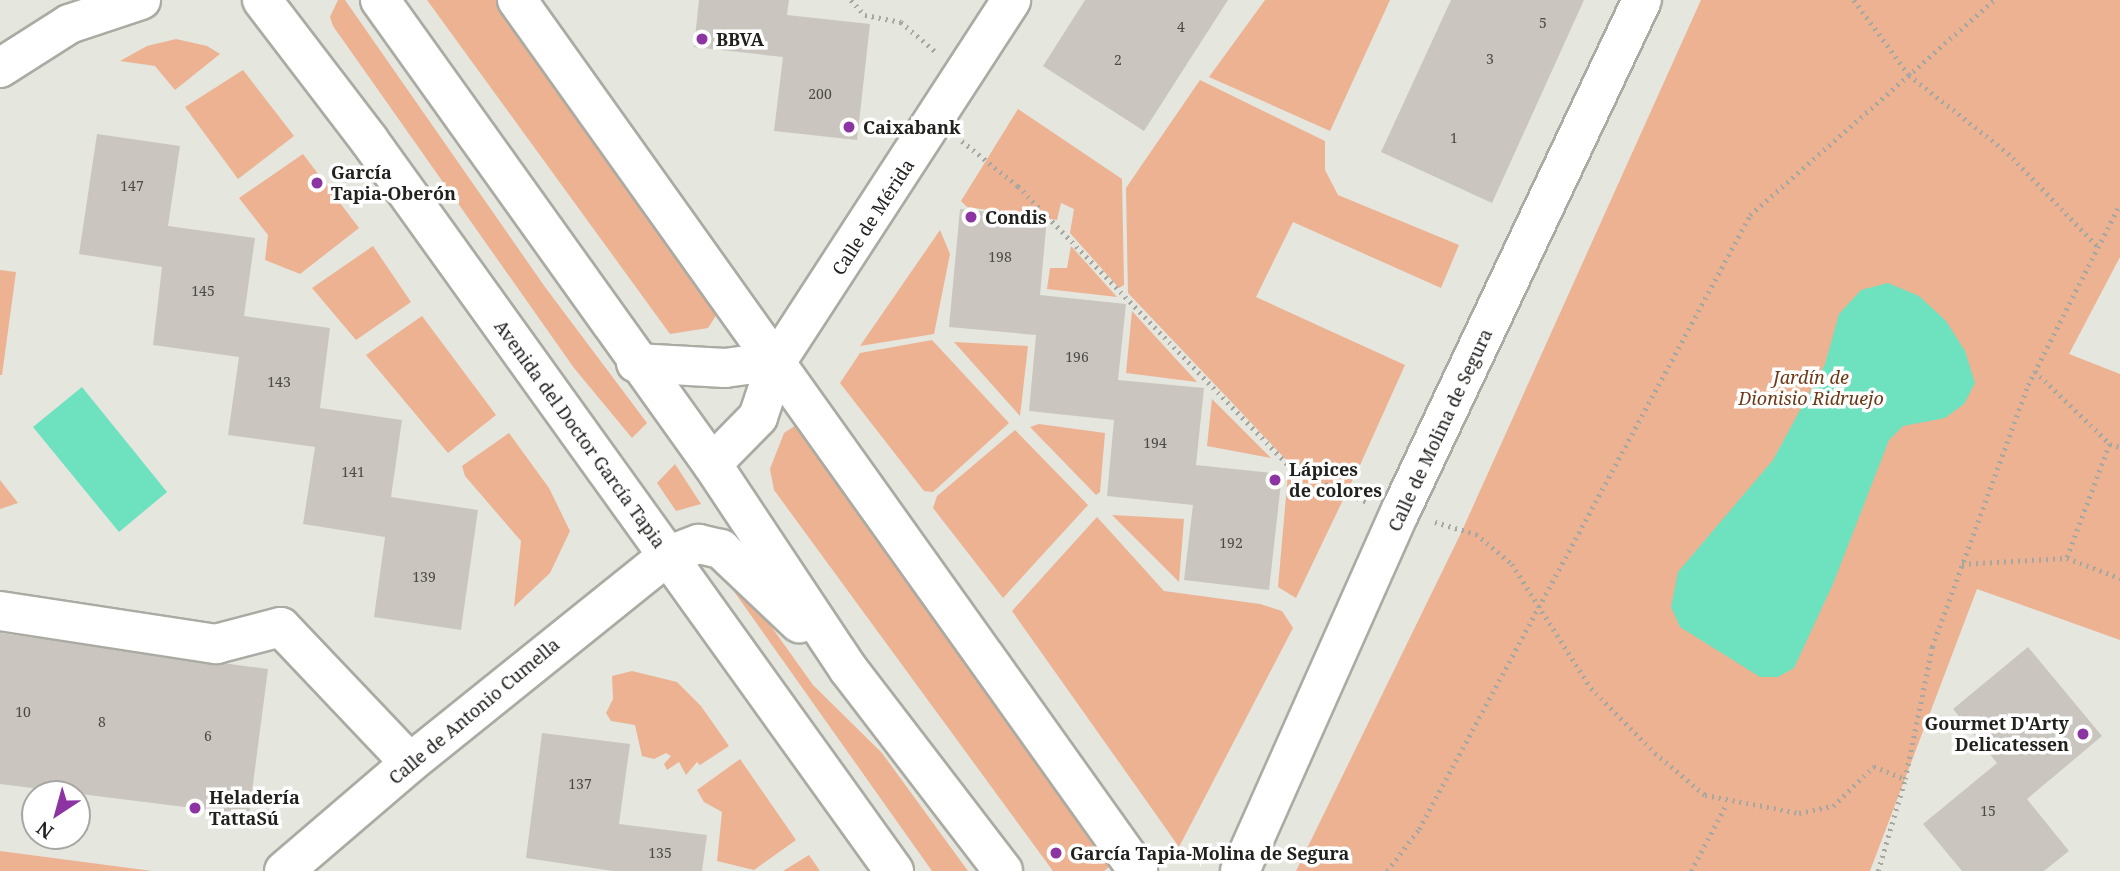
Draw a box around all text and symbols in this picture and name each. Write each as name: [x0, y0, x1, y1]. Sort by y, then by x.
house number: 5: [1539, 15, 1547, 31]
house number: 4: [1177, 19, 1185, 35]
place label: BBVA: [716, 28, 764, 50]
marker: BBVA: [694, 31, 710, 47]
house number: 3: [1486, 51, 1494, 67]
house number: 2: [1114, 52, 1122, 68]
house number: 200: [808, 86, 832, 102]
place label: Caixabank: [863, 116, 961, 138]
marker: Caixabank: [841, 119, 857, 135]
house number: 1: [1450, 130, 1458, 146]
street label: Calle de Mérida: [827, 155, 919, 279]
place label: García Tapia-Oberón: [331, 162, 456, 204]
marker: García Tapia-Oberón: [309, 175, 325, 191]
house number: 147: [120, 178, 144, 194]
place label: Condis: [985, 206, 1047, 228]
marker: Condis: [963, 209, 979, 225]
house number: 198: [988, 249, 1012, 265]
house number: 145: [191, 283, 215, 299]
street label: Avenida del Doctor García Tapia: [490, 316, 670, 552]
street label: Calle de Molina de Segura: [1383, 325, 1497, 535]
house number: 196: [1065, 349, 1089, 365]
park label: Jardín de Dionisio Ridruejo: [1738, 367, 1884, 410]
house number: 143: [267, 374, 291, 390]
house number: 194: [1143, 435, 1167, 451]
place label: Lápices de colores: [1289, 459, 1382, 502]
house number: 141: [341, 464, 365, 480]
marker: Lápices de colores: [1267, 472, 1283, 488]
house number: 192: [1219, 535, 1243, 551]
house number: 139: [412, 569, 436, 585]
street label: Calle de Antonio Cumella: [384, 633, 564, 789]
house number: 10: [15, 704, 31, 720]
place label: Gourmet D'Arty Delicatessen: [1924, 713, 2069, 756]
house number: 8: [98, 714, 106, 730]
marker: Gourmet D'Arty Delicatessen: [2075, 726, 2091, 742]
house number: 6: [204, 728, 212, 744]
house number: 137: [568, 776, 592, 792]
north arrow: [21, 780, 91, 850]
place label: Heladería TattaSú: [209, 787, 300, 830]
marker: Heladería TattaSú: [187, 800, 203, 816]
house number: 15: [1980, 803, 1996, 819]
text: N: [31, 815, 59, 845]
place label: García Tapia-Molina de Segura: [1070, 842, 1349, 864]
house number: 135: [648, 845, 672, 861]
marker: García Tapia-Molina de Segura: [1048, 845, 1064, 861]

